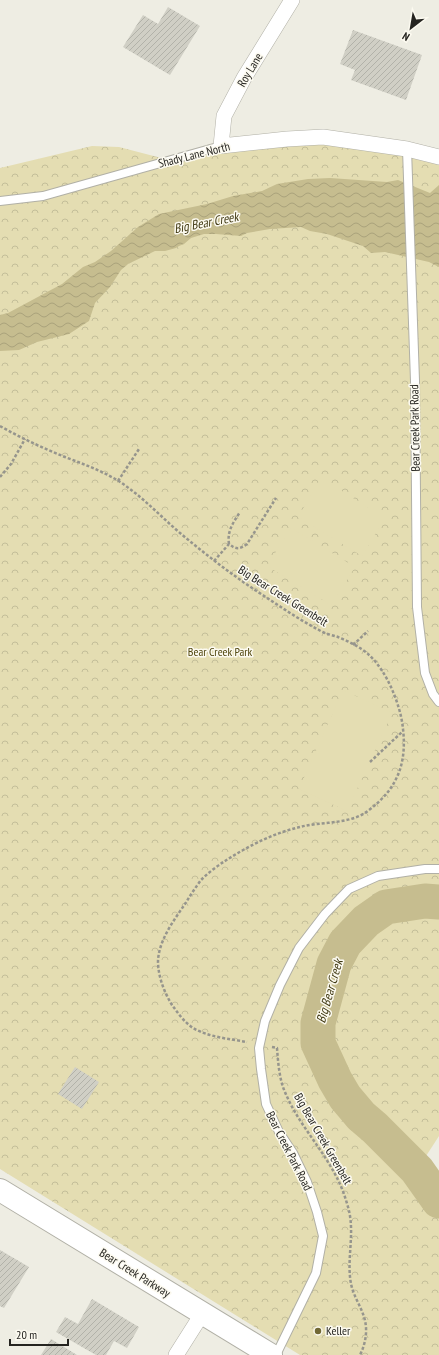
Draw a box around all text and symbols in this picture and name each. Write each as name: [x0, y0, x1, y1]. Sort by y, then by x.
north arrow: [391, 8, 431, 48]
text: N: [400, 29, 412, 44]
street label: Roy Lane: [234, 50, 266, 89]
street label: Shady Lane North: [157, 138, 231, 171]
water label: Big Bear Creek: [172, 208, 242, 237]
street label: Bear Creek Park Road: [406, 384, 423, 472]
street label: Big Bear Creek Greenbelt: [236, 562, 332, 630]
park label: Bear Creek Park: [188, 644, 253, 659]
water label: Big Bear Creek: [312, 956, 347, 1025]
street label: Big Bear Creek Greenbelt: [291, 1090, 356, 1188]
street label: Bear Creek Park Road: [263, 1109, 316, 1193]
street label: Bear Creek Parkway: [97, 1245, 174, 1301]
scale bar: [10, 1321, 68, 1347]
place label: Keller: [326, 1323, 351, 1338]
marker: Keller: [313, 1326, 323, 1336]
text: 20 m: [16, 1327, 37, 1342]

